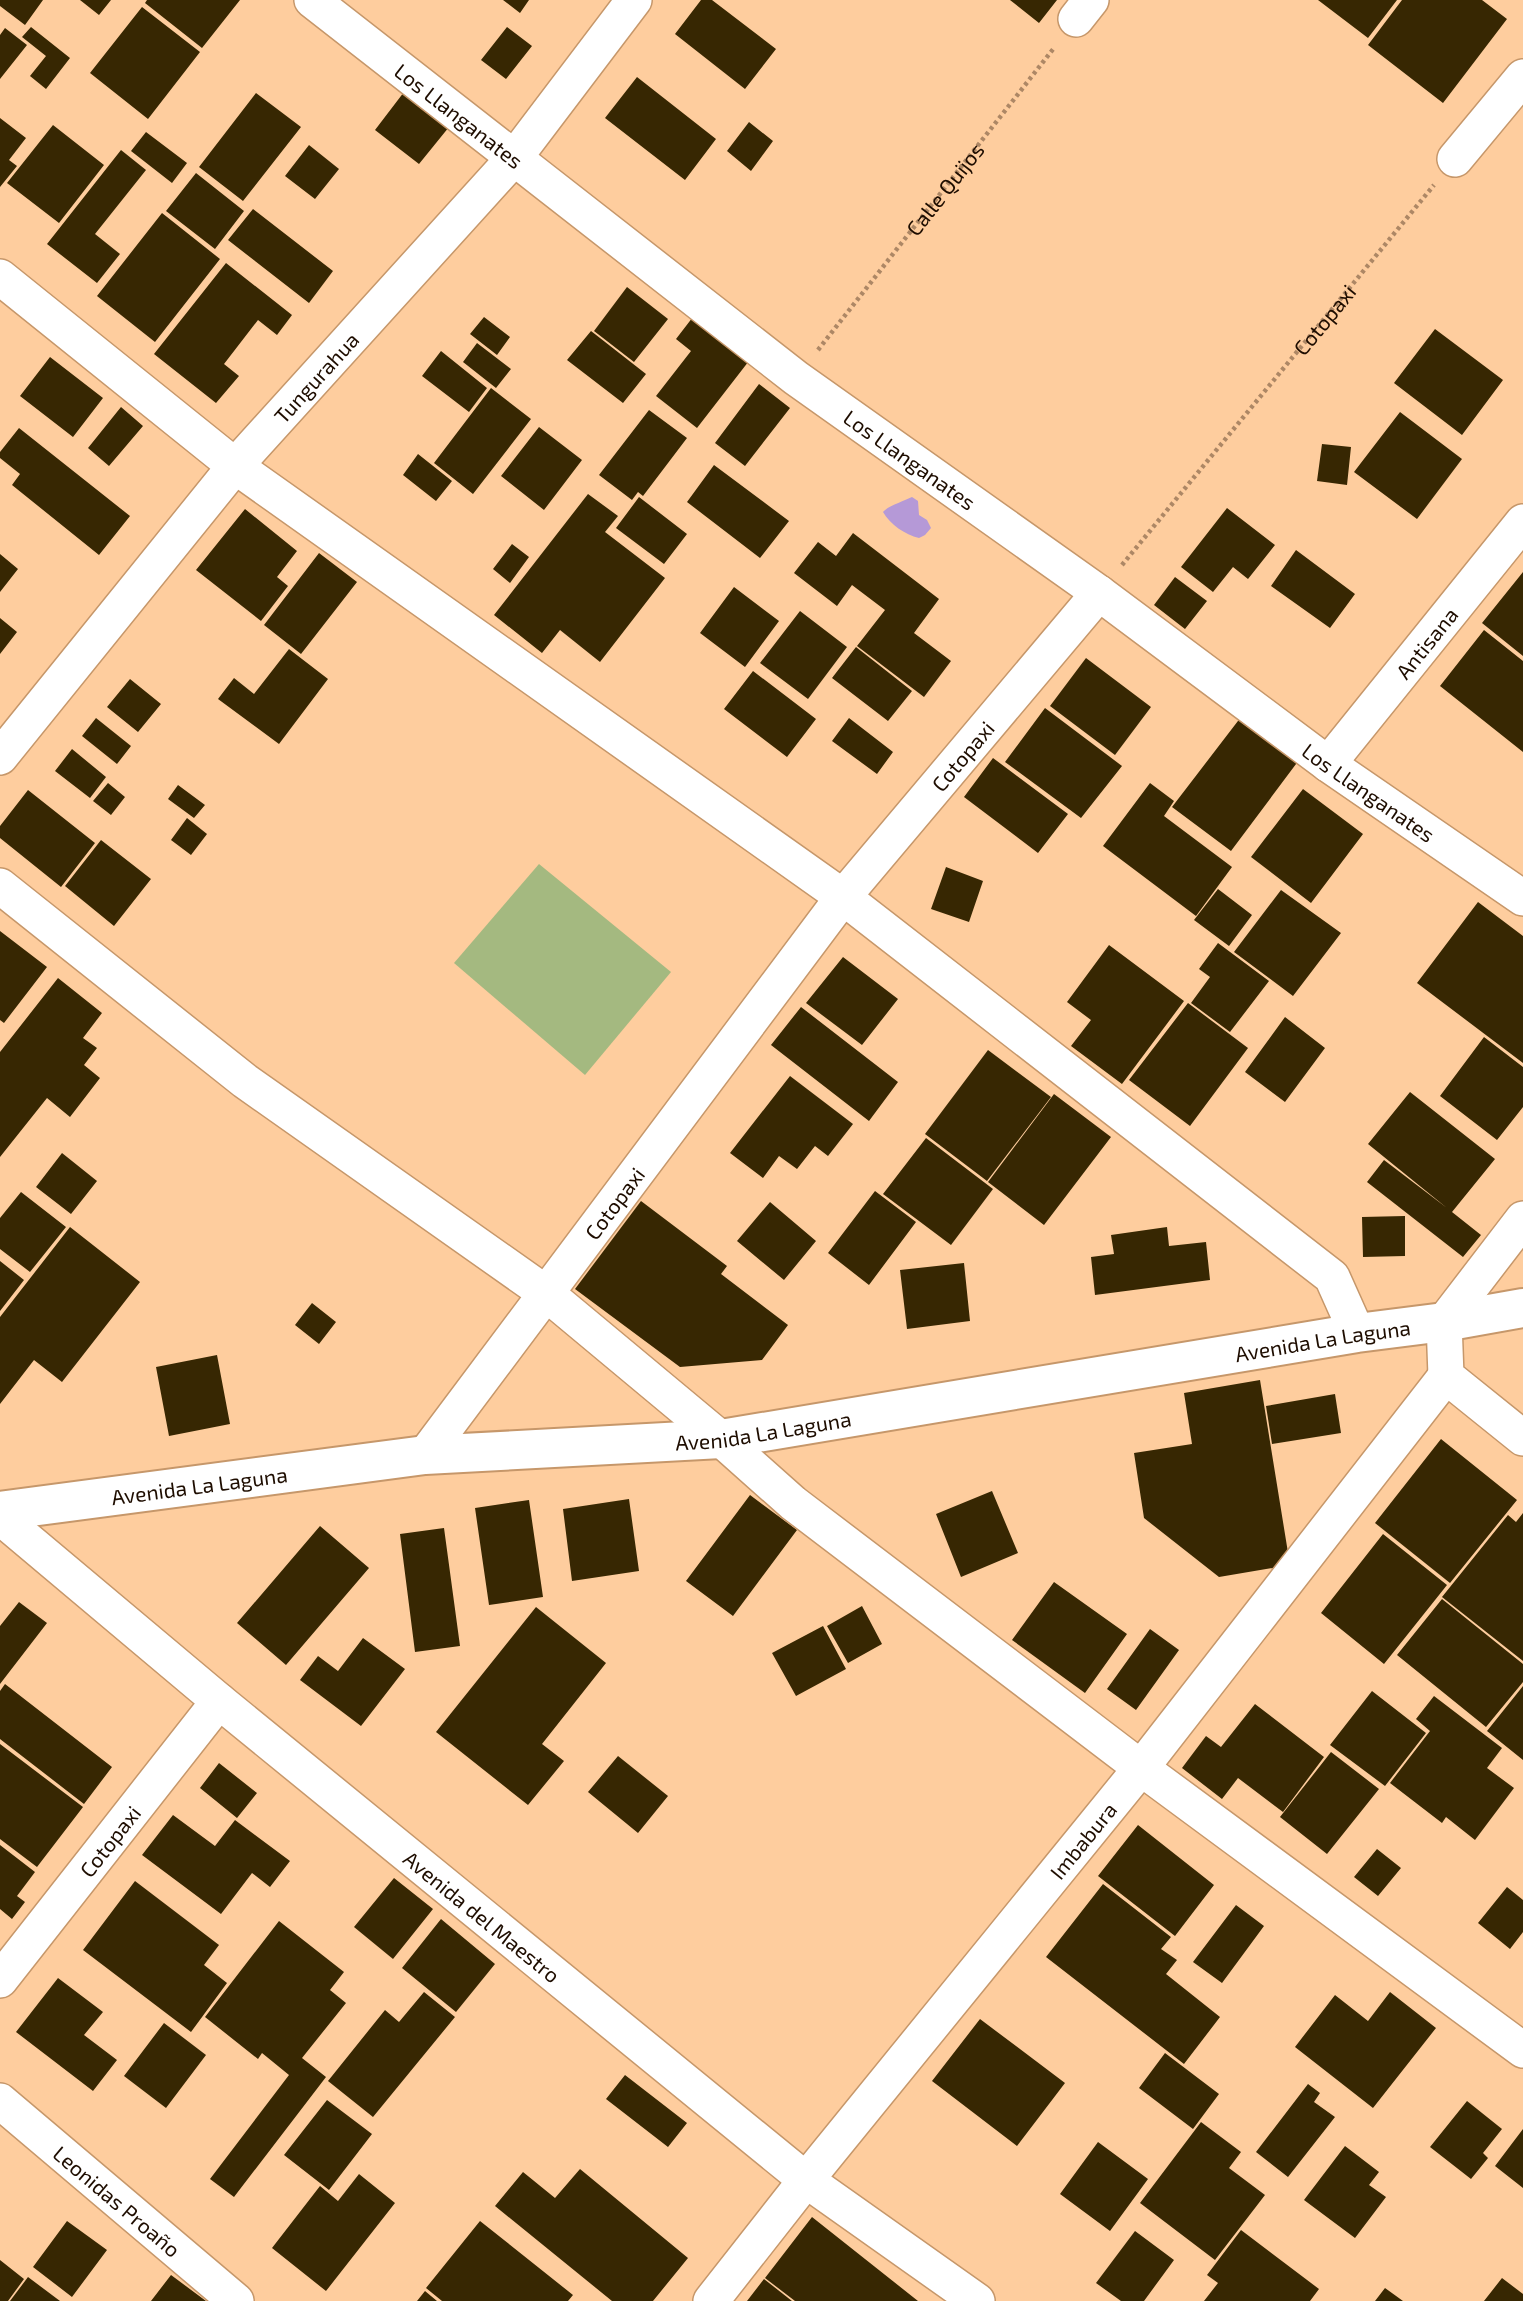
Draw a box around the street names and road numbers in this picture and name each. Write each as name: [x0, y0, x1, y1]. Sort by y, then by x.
street label: Los Llanganates: [390, 57, 528, 173]
street label: Calle Quijos: [900, 137, 988, 240]
street label: Cotopaxi: [1288, 279, 1360, 360]
street label: Tungurahua: [268, 327, 363, 428]
street label: Los Llanganates: [839, 404, 981, 514]
street label: Antisana: [1390, 602, 1462, 683]
street label: Cotopaxi: [925, 716, 999, 796]
street label: Los Llanganates: [1298, 737, 1440, 846]
street label: Cotopaxi: [579, 1162, 649, 1244]
street label: Avenida La Laguna: [1233, 1314, 1412, 1366]
street label: Avenida La Laguna: [675, 1405, 853, 1454]
street label: Avenida La Laguna: [110, 1461, 289, 1509]
street label: Imbabura: [1044, 1797, 1121, 1883]
street label: Cotopaxi: [74, 1800, 145, 1881]
street label: Avenida del Maestro: [399, 1845, 566, 1987]
street label: Leonidas Proaño: [49, 2140, 186, 2261]

